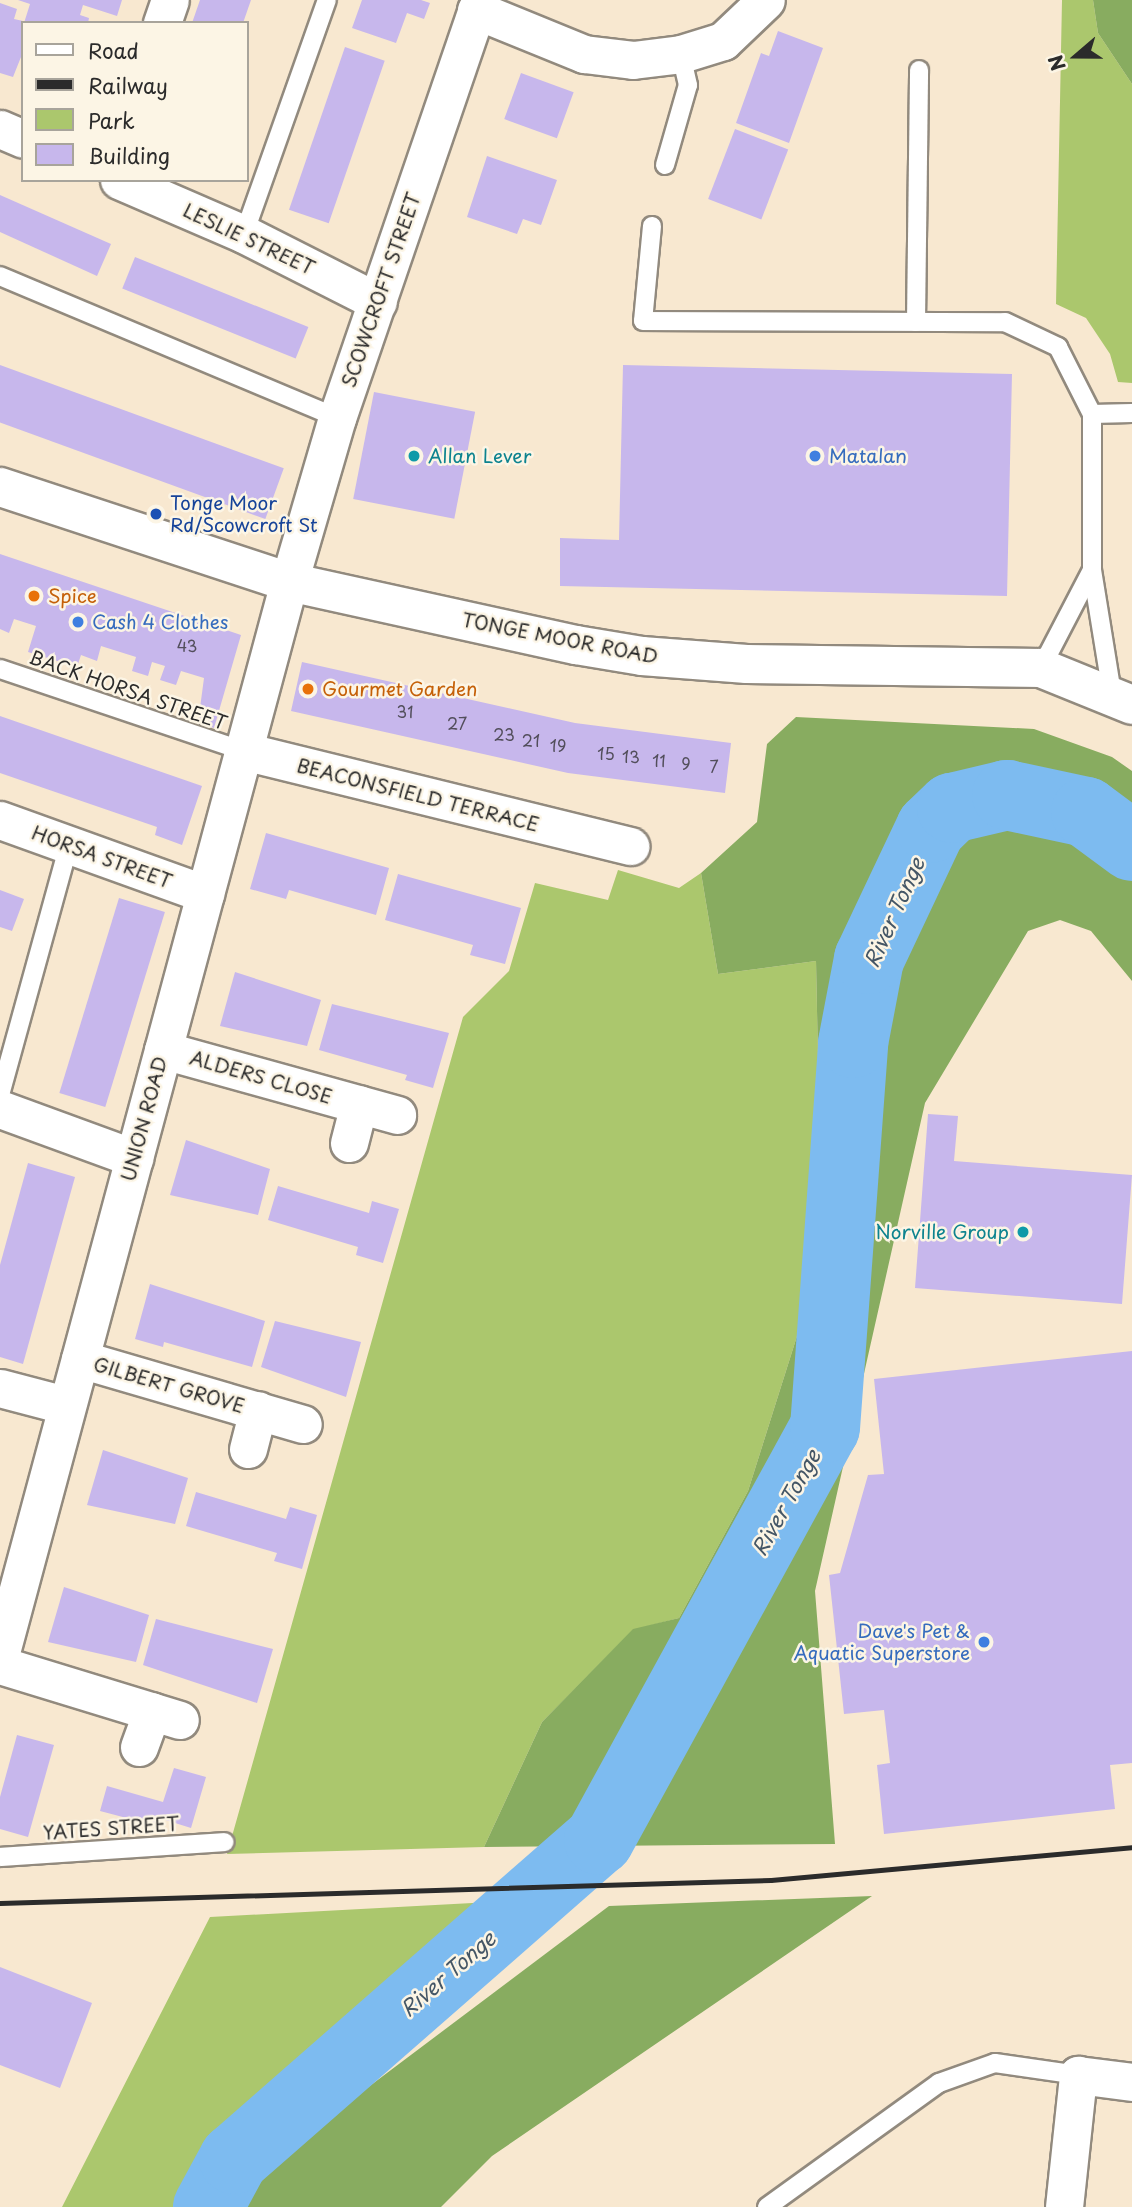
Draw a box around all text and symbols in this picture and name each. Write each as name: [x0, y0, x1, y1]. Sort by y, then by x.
legend: [21, 21, 248, 182]
north arrow: [1041, 21, 1111, 91]
text: Road: [88, 34, 139, 66]
text: N: [1041, 51, 1072, 75]
text: Railway: [88, 69, 168, 101]
text: Park: [88, 104, 135, 136]
text: Building: [88, 139, 170, 171]
street label: SCOWCROFT STREET: [337, 189, 425, 391]
street label: LESLIE STREET: [178, 198, 320, 280]
place label: Allan Lever: [428, 445, 531, 467]
place label: Matalan: [829, 445, 907, 467]
marker: Allan Lever: [406, 448, 422, 464]
marker: Matalan: [807, 448, 823, 464]
place label: Tonge Moor Rd/Scowcroft St: [170, 492, 319, 536]
marker: Tonge Moor Rd/Scowcroft St: [148, 506, 164, 522]
place label: Spice: [48, 585, 97, 607]
marker: Spice: [26, 588, 42, 604]
street label: TONGE MOOR ROAD: [459, 608, 661, 668]
place label: Cash 4 Clothes: [92, 611, 230, 633]
marker: Cash 4 Clothes: [70, 614, 86, 630]
house number: 43: [177, 635, 197, 655]
street label: BACK HORSA STREET: [24, 645, 232, 735]
place label: Gourmet Garden: [322, 678, 478, 700]
marker: Gourmet Garden: [300, 681, 316, 697]
house number: 31: [397, 701, 413, 721]
house number: 27: [447, 713, 467, 733]
house number: 23: [493, 724, 515, 744]
house number: 21: [522, 730, 540, 750]
house number: 19: [550, 735, 566, 755]
house number: 15: [597, 743, 615, 763]
house number: 13: [622, 746, 640, 766]
house number: 11: [652, 750, 666, 770]
house number: 9: [681, 753, 691, 773]
street label: BEACONSFIELD TERRACE: [296, 754, 540, 836]
house number: 7: [709, 756, 719, 776]
street label: HORSA STREET: [28, 821, 176, 893]
water label: River Tonge: [858, 853, 928, 971]
street label: ALDERS CLOSE: [187, 1046, 335, 1108]
street label: UNION ROAD: [116, 1053, 172, 1185]
place label: Norville Group: [874, 1221, 1009, 1243]
marker: Norville Group: [1015, 1224, 1031, 1240]
street label: GILBERT GROVE: [91, 1352, 247, 1418]
water label: River Tonge: [746, 1445, 824, 1559]
place label: Dave's Pet & Aquatic Superstore: [794, 1620, 970, 1664]
marker: Dave's Pet & Aquatic Superstore: [976, 1634, 992, 1650]
street label: YATES STREET: [40, 1812, 182, 1844]
water label: River Tonge: [395, 1925, 499, 2021]

